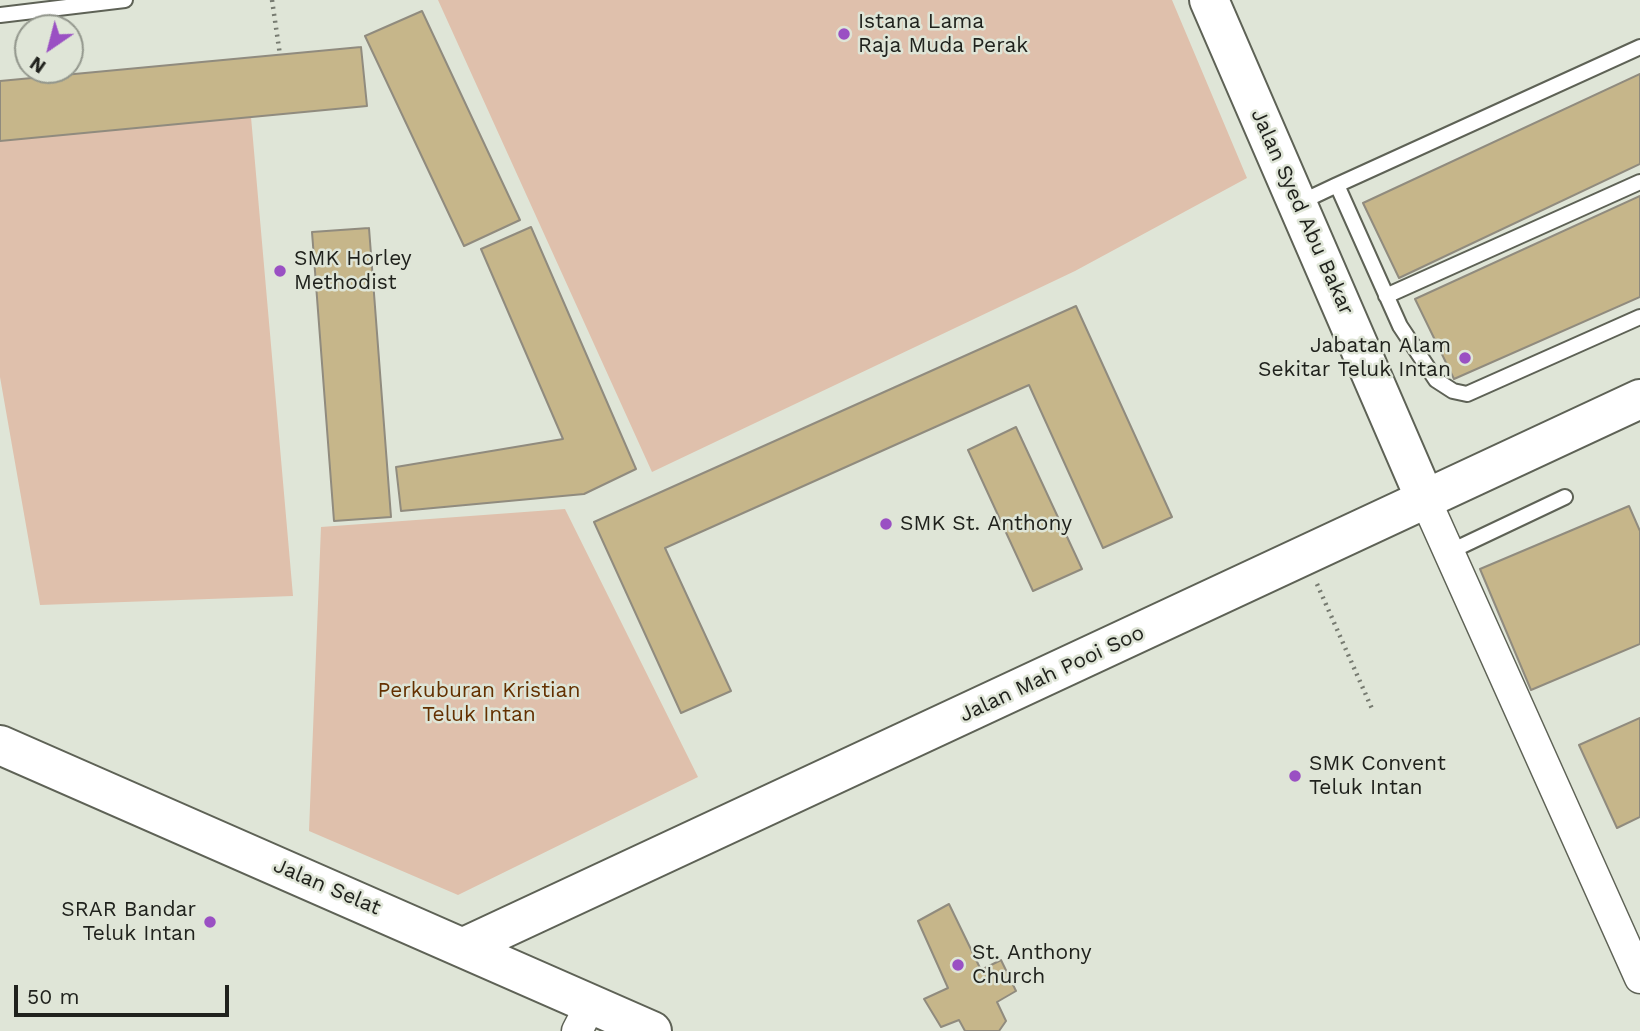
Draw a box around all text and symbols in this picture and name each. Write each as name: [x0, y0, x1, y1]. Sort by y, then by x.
place label: Istana Lama Raja Muda Perak: [858, 9, 1028, 59]
north arrow: [14, 14, 84, 84]
marker: Istana Lama Raja Muda Perak: [836, 26, 852, 42]
text: N: [25, 52, 50, 78]
street label: Jalan Syed Abu Bakar: [1245, 105, 1359, 319]
place label: SMK Horley Methodist: [294, 246, 412, 296]
marker: SMK Horley Methodist: [272, 263, 288, 279]
place label: Jabatan Alam Sekitar Teluk Intan: [1258, 333, 1451, 383]
marker: Jabatan Alam Sekitar Teluk Intan: [1457, 350, 1473, 366]
place label: SMK St. Anthony: [900, 511, 1072, 537]
marker: SMK St. Anthony: [878, 516, 894, 532]
street label: Jalan Mah Pooi Soo: [956, 620, 1148, 728]
park label: Perkuburan Kristian Teluk Intan: [378, 678, 580, 728]
place label: SMK Convent Teluk Intan: [1309, 751, 1446, 801]
marker: SMK Convent Teluk Intan: [1287, 768, 1303, 784]
street label: Jalan Selat: [270, 853, 384, 921]
place label: SRAR Bandar Teluk Intan: [61, 897, 196, 947]
marker: SRAR Bandar Teluk Intan: [202, 914, 218, 930]
place label: St. Anthony Church: [972, 940, 1092, 990]
marker: St. Anthony Church: [950, 957, 966, 973]
scale bar: [18, 972, 233, 1016]
text: 50 m: [27, 984, 79, 1009]

